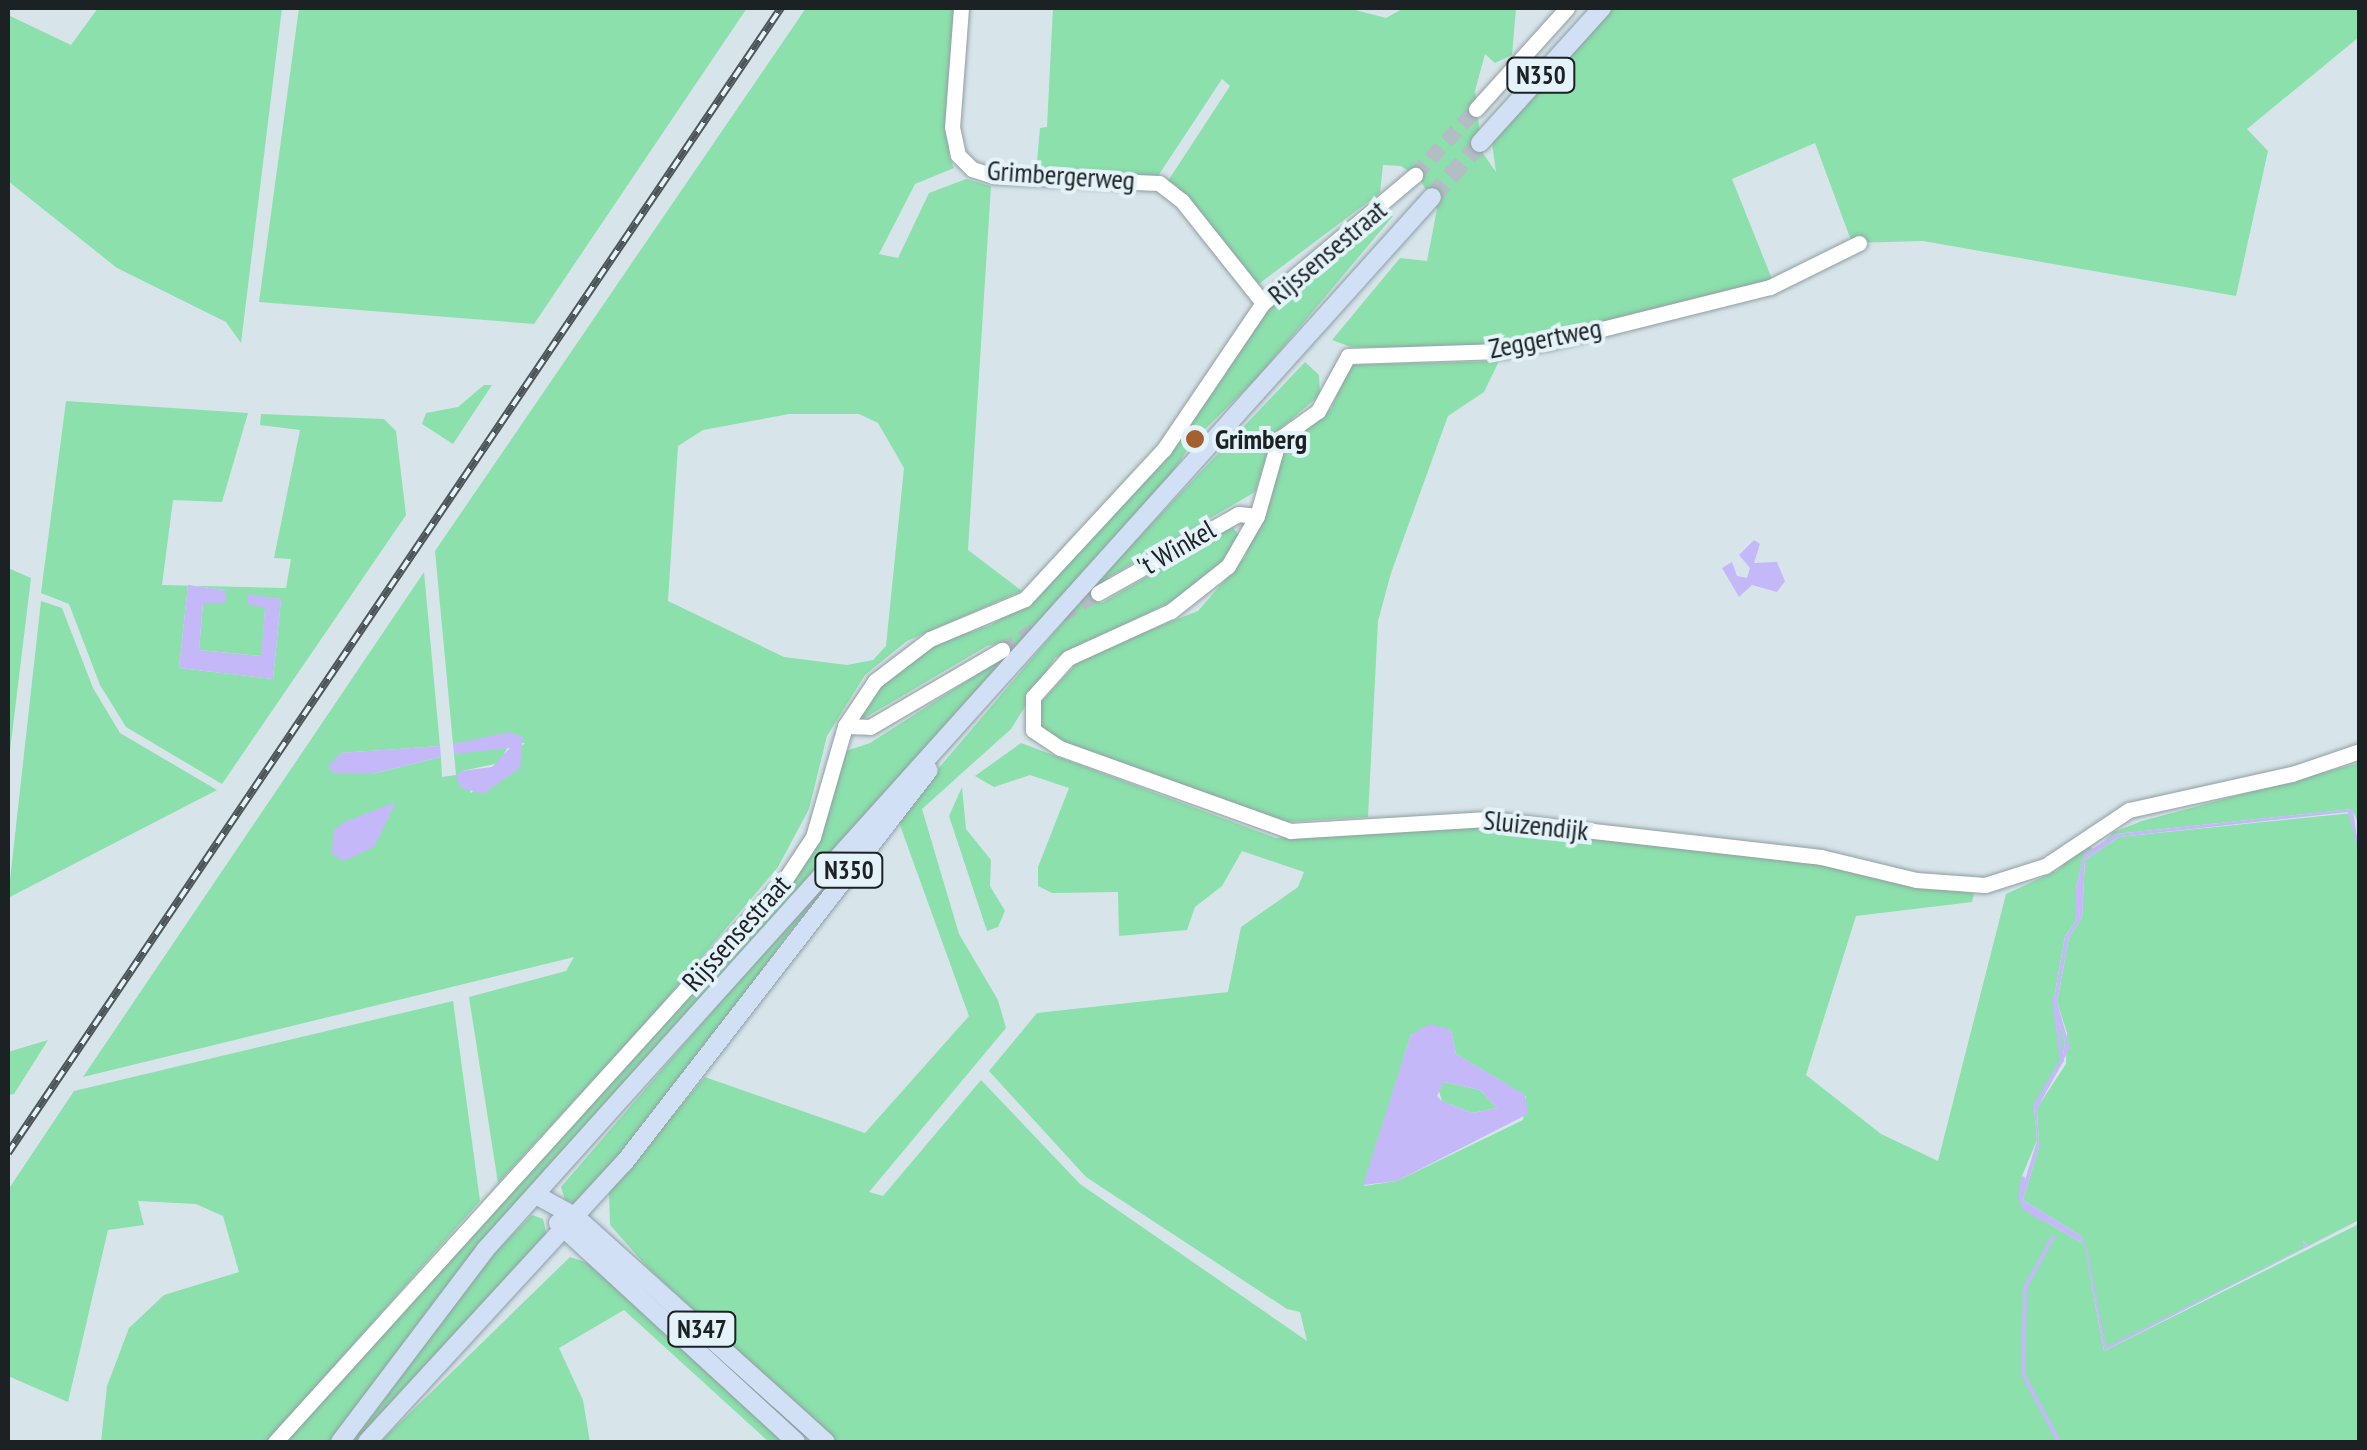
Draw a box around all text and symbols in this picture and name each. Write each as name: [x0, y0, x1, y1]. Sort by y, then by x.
road number: N350: [1506, 55, 1576, 95]
street label: Grimbergerweg: [986, 153, 1136, 197]
street label: Rijssensestraat: [1261, 193, 1393, 311]
street label: Zeggertweg: [1486, 311, 1604, 365]
place label: Grimberg: [1215, 422, 1307, 456]
marker: Grimberg: [1184, 428, 1206, 450]
street label: 't Winkel: [1131, 512, 1221, 584]
street label: Sluizendijk: [1482, 803, 1590, 847]
road number: N350: [814, 850, 884, 890]
street label: Rijssensestraat: [675, 868, 797, 998]
road number: N347: [667, 1309, 737, 1349]

